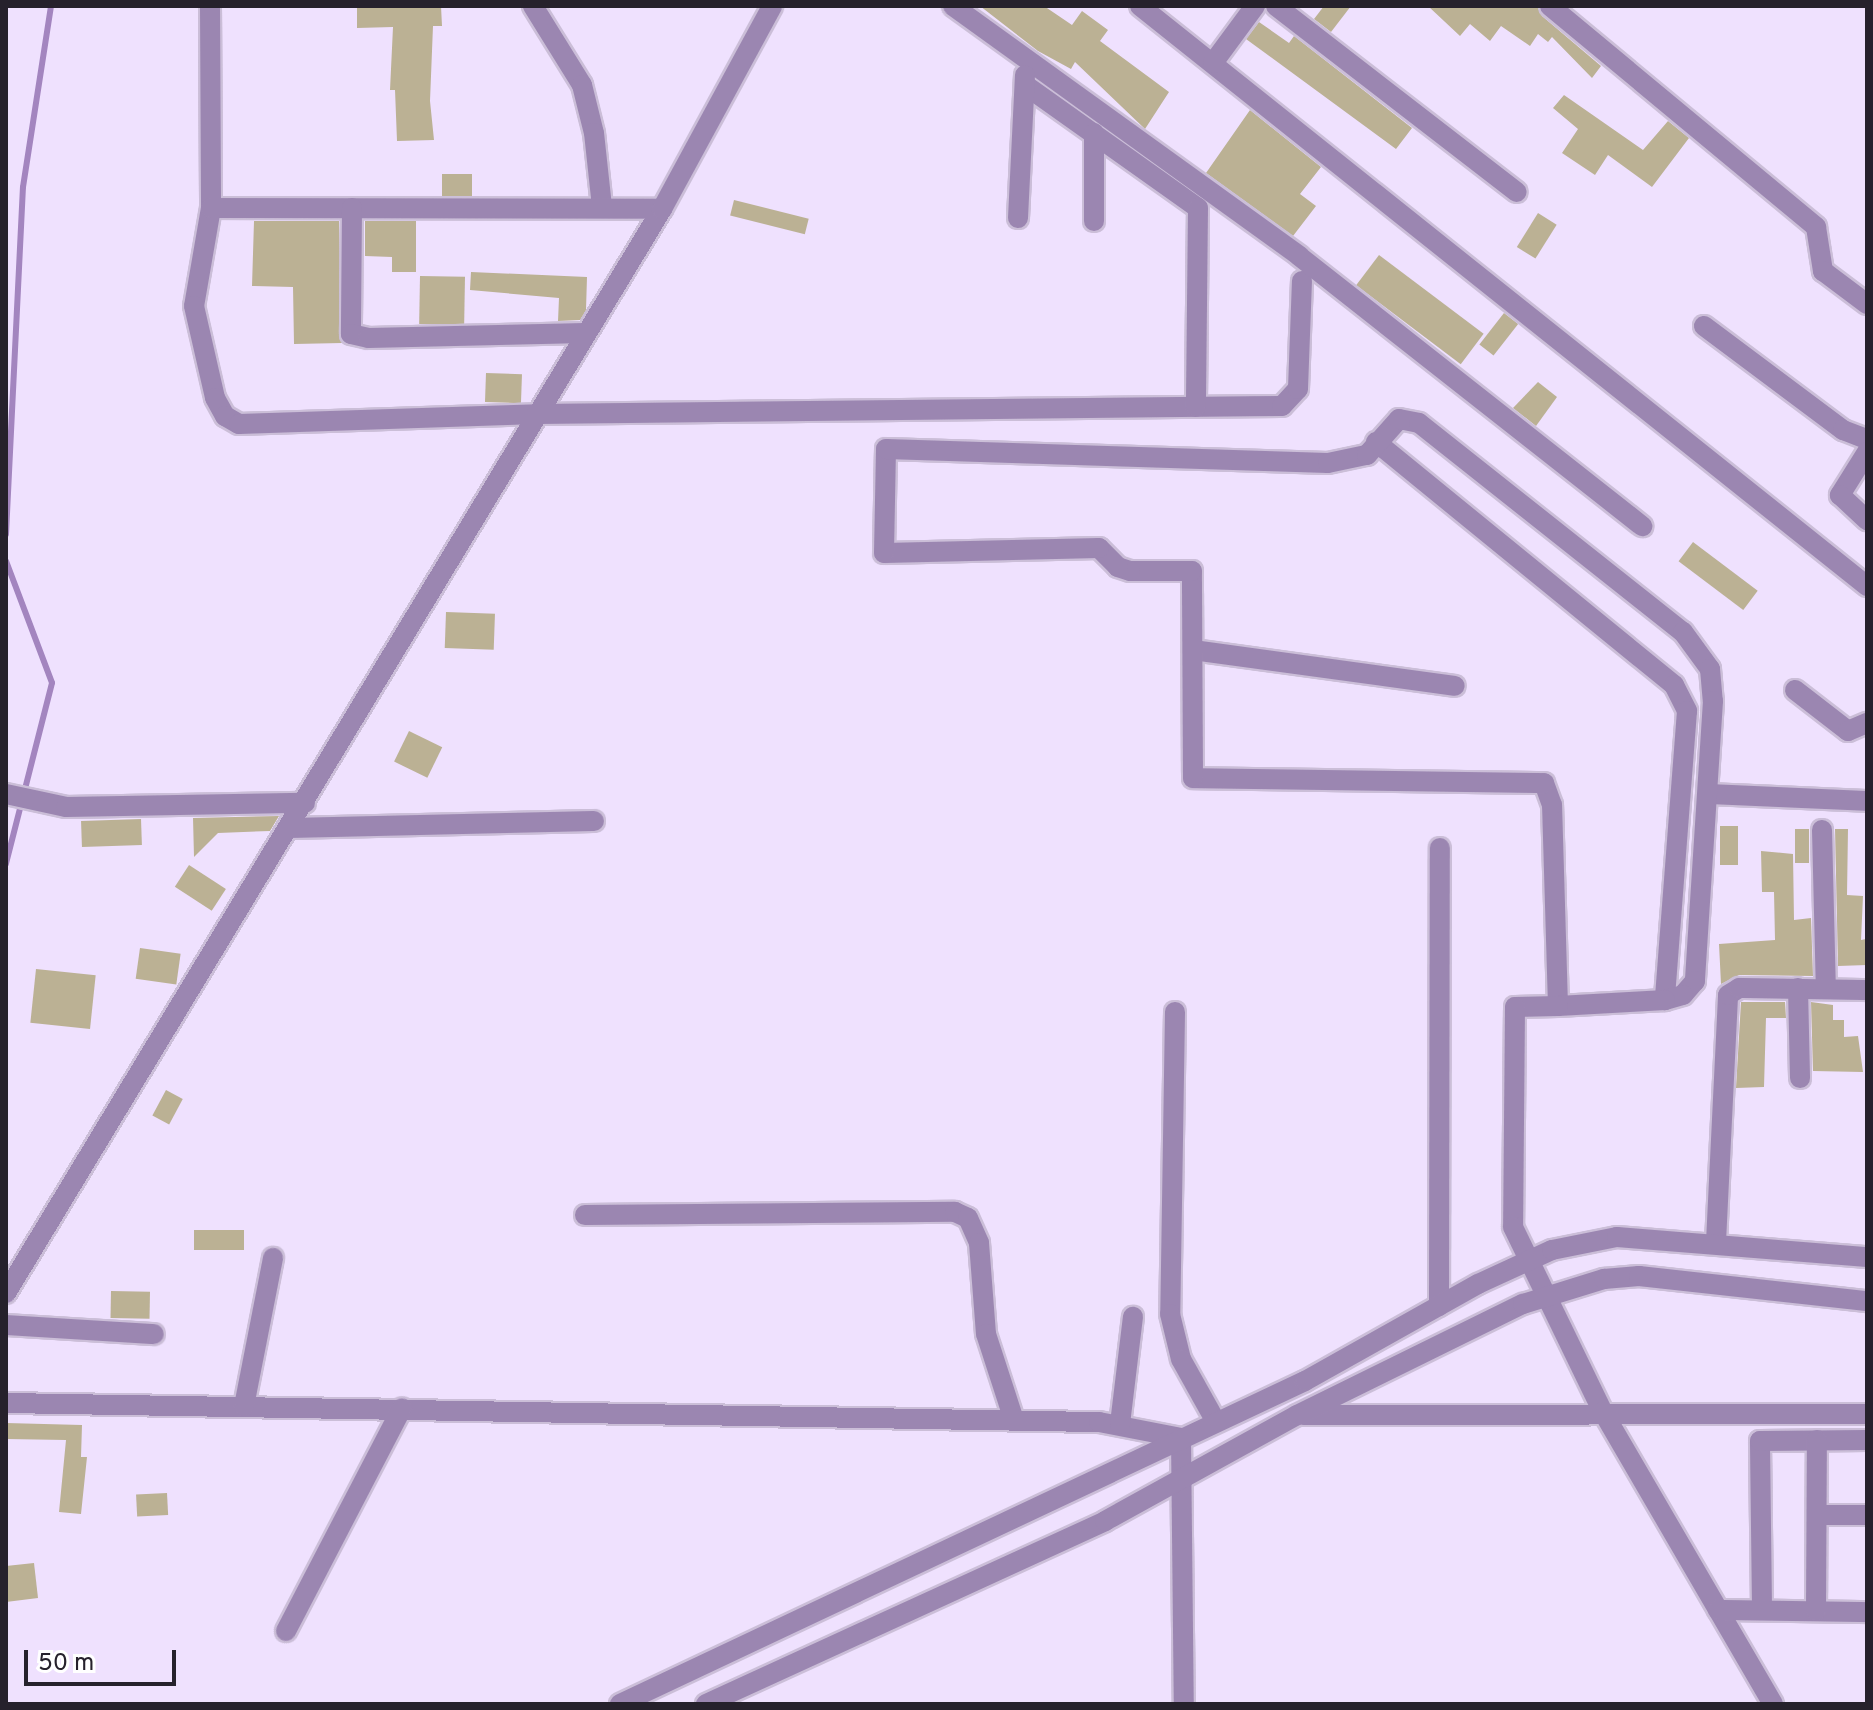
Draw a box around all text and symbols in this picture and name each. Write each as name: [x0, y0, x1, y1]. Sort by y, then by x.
scale bar: [28, 1634, 180, 1684]
text: 50 m: [38, 1649, 94, 1679]

